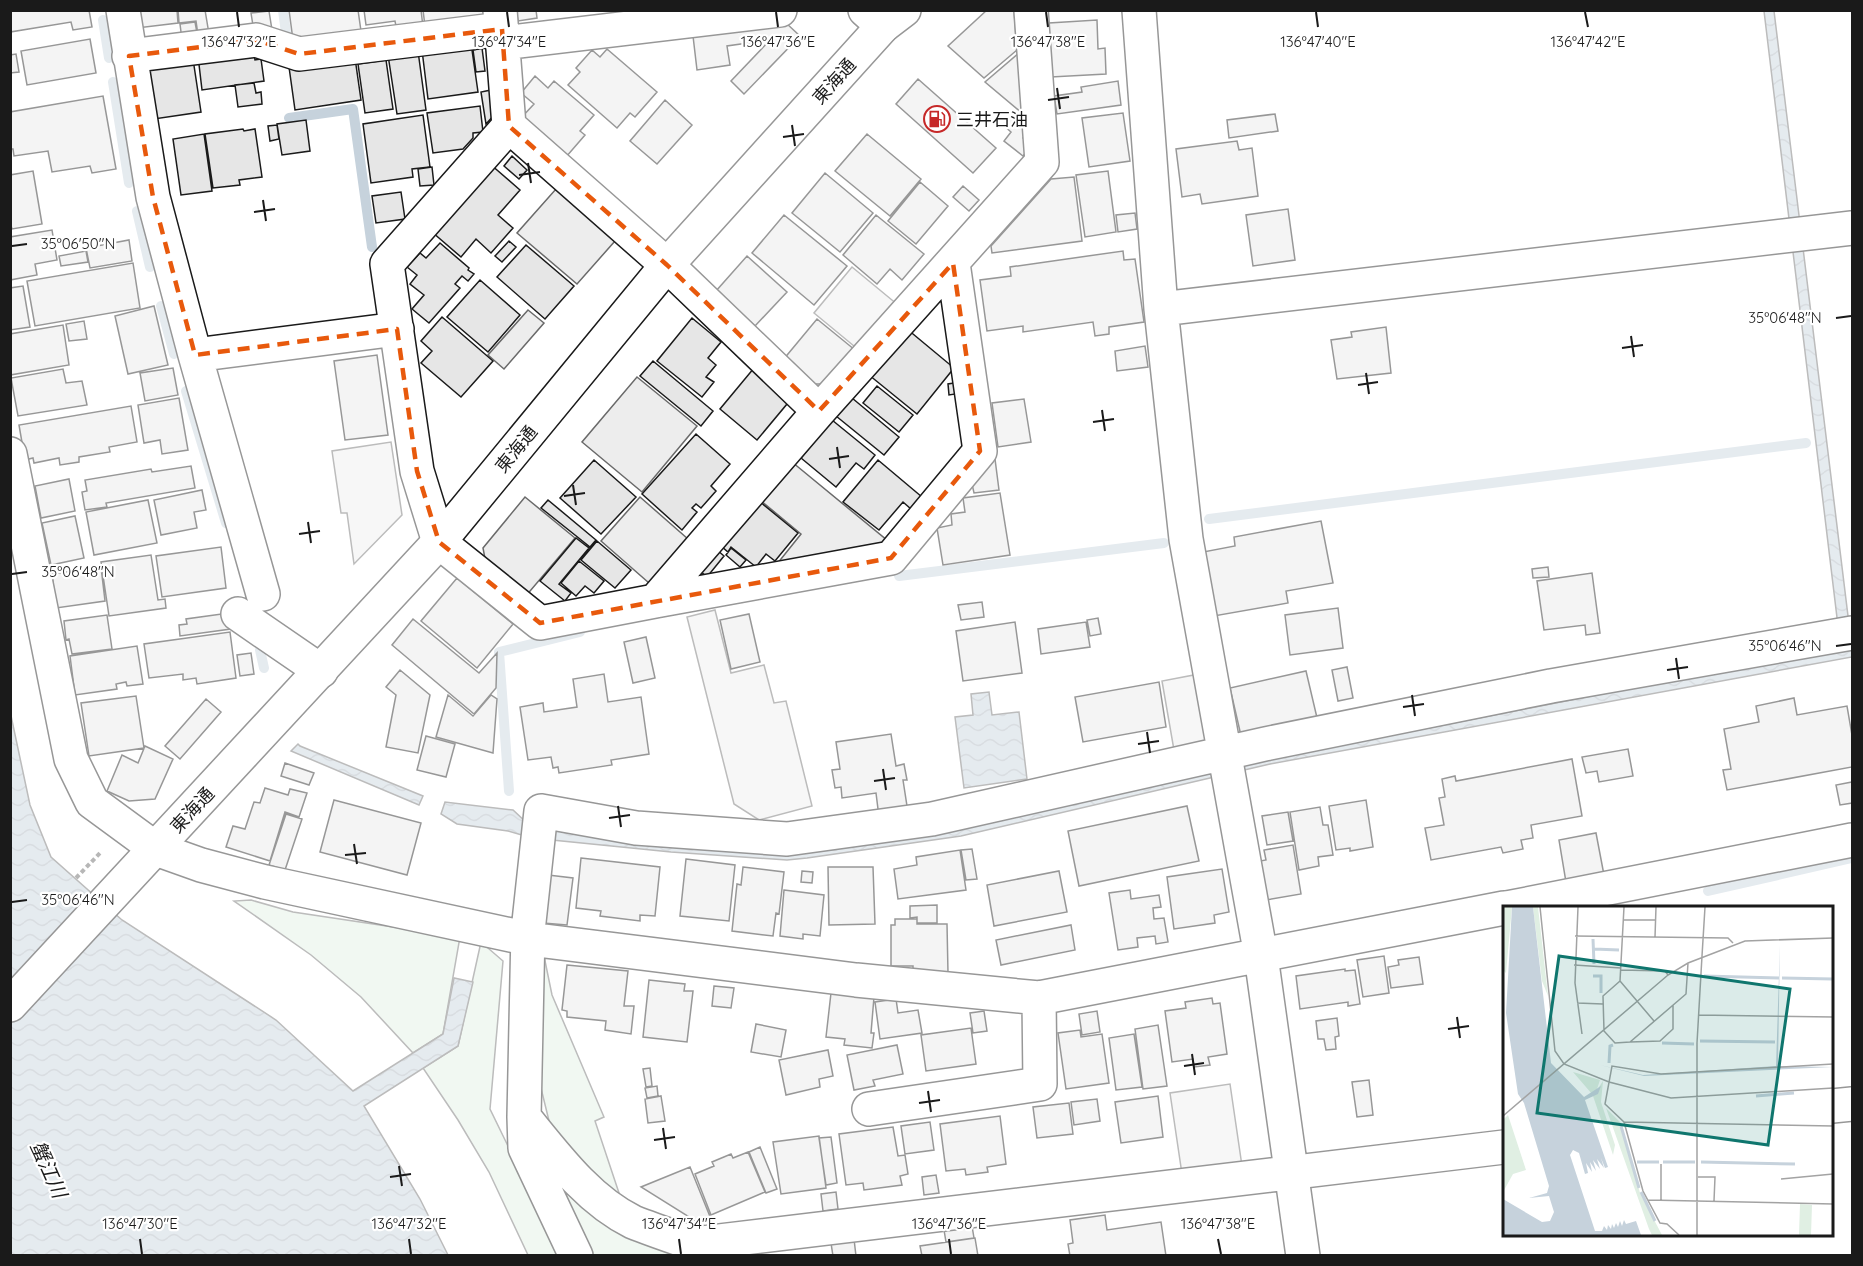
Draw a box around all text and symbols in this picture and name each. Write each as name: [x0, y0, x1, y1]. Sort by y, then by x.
text: 136°47'32"E: [202, 32, 276, 51]
text: 136°47'34"E: [472, 32, 546, 51]
text: 136°47'36"E: [741, 32, 815, 51]
text: 136°47'38"E: [1011, 32, 1085, 51]
text: 136°47'40"E: [1280, 32, 1356, 51]
text: 136°47'42"E: [1551, 32, 1626, 51]
street label: 東海通: [807, 53, 861, 109]
fuel station icon: 三井石油: [922, 104, 952, 134]
place label: 三井石油: [956, 108, 1028, 131]
text: 35°06'50"N: [41, 234, 115, 253]
text: 35°06'48"N: [1748, 308, 1822, 327]
street label: 東海通: [490, 421, 542, 477]
text: 35°06'48"N: [41, 562, 115, 581]
text: 35°06'46"N: [1748, 636, 1822, 655]
street label: 東海通: [165, 782, 219, 838]
text: 35°06'46"N: [41, 890, 115, 909]
inset map: [1503, 906, 1833, 1236]
water label: 蟹江川: [25, 1137, 73, 1203]
text: 136°47'30"E: [102, 1214, 178, 1233]
text: 136°47'32"E: [372, 1214, 446, 1233]
text: 136°47'34"E: [642, 1214, 716, 1233]
text: 136°47'36"E: [912, 1214, 986, 1233]
text: 136°47'38"E: [1181, 1214, 1255, 1233]

